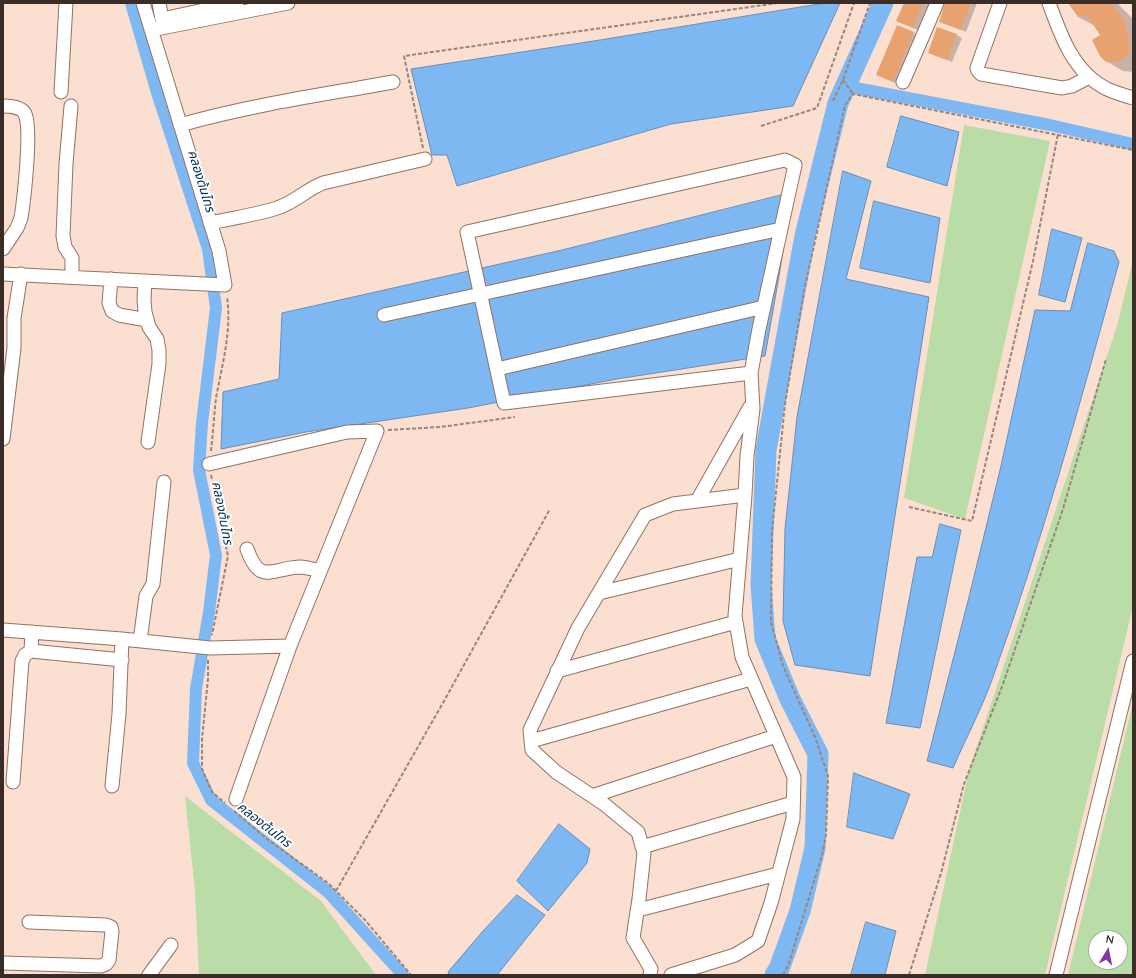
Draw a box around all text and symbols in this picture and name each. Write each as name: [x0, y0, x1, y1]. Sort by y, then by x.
water label: คลองต้นไทร: [184, 148, 218, 214]
water label: คลองต้นไทร: [208, 480, 236, 546]
water label: คลองต้นไทร: [234, 799, 294, 851]
north arrow: [1088, 930, 1128, 970]
text: N: [1105, 932, 1115, 947]

